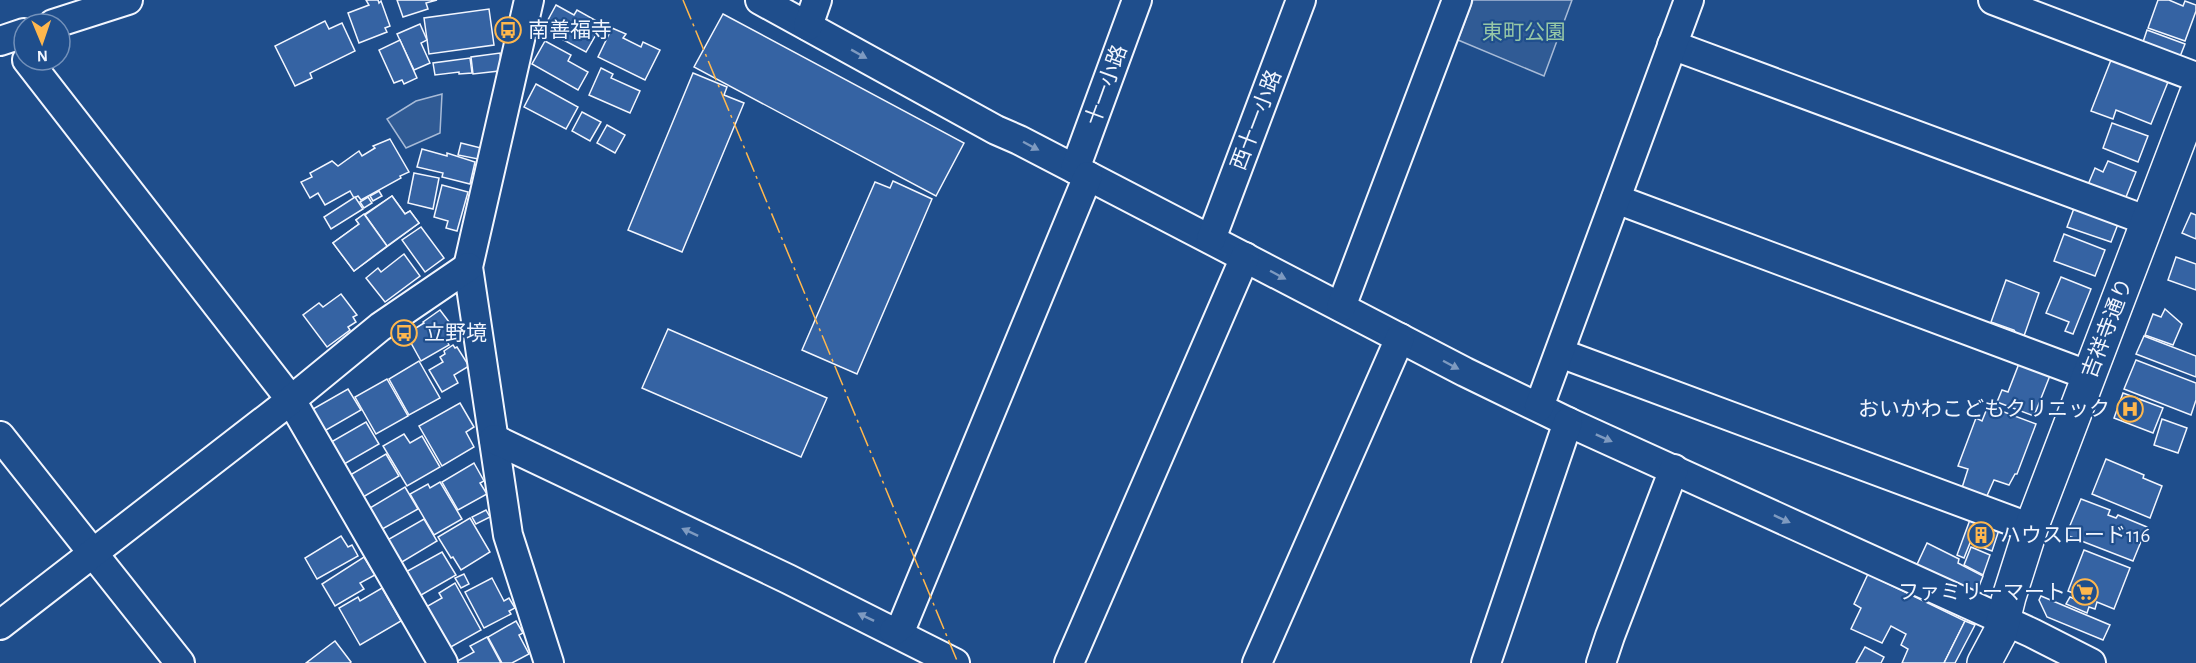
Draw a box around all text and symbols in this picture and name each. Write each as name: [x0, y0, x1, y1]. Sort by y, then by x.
north arrow: [12, 12, 72, 72]
bus stop icon: 南善福寺: [493, 15, 523, 45]
place label: 南善福寺: [528, 19, 612, 41]
park label: 東町公園: [1482, 21, 1566, 43]
street label: 十一小路: [1081, 42, 1131, 128]
text: N: [37, 48, 48, 64]
one-way arrow: [851, 49, 868, 59]
street label: 西十一小路: [1227, 67, 1285, 173]
one-way arrow: [1022, 141, 1039, 151]
one-way arrow: [1270, 270, 1287, 280]
street label: 吉祥寺通り: [2078, 275, 2136, 381]
bus stop icon: 立野境: [389, 318, 419, 348]
place label: 立野境: [424, 322, 487, 344]
one-way arrow: [1443, 360, 1460, 370]
hospital icon: おいかわこどもクリニック: [2115, 394, 2145, 424]
place label: おいかわこどもクリニック: [1858, 398, 2110, 420]
one-way arrow: [1596, 433, 1614, 443]
one-way arrow: [1773, 514, 1791, 524]
building icon: ハウスロード116: [1966, 520, 1996, 550]
place label: ハウスロード116: [2000, 525, 2150, 546]
one-way arrow: [681, 528, 698, 537]
supermarket icon: ファミリーマート: [2070, 577, 2100, 607]
place label: ファミリーマート: [1898, 582, 2066, 603]
one-way arrow: [857, 612, 874, 621]

